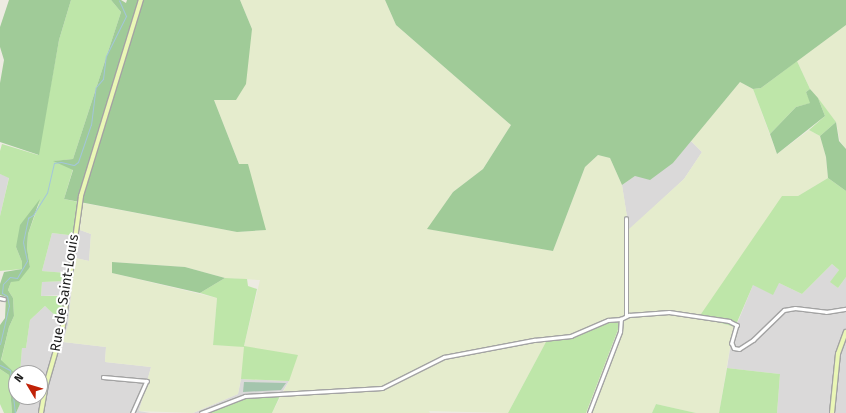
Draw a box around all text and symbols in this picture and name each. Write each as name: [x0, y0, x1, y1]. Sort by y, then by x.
street label: Rue de Saint-Louis: [47, 233, 83, 353]
north arrow: [8, 365, 48, 405]
text: N: [12, 371, 26, 385]

